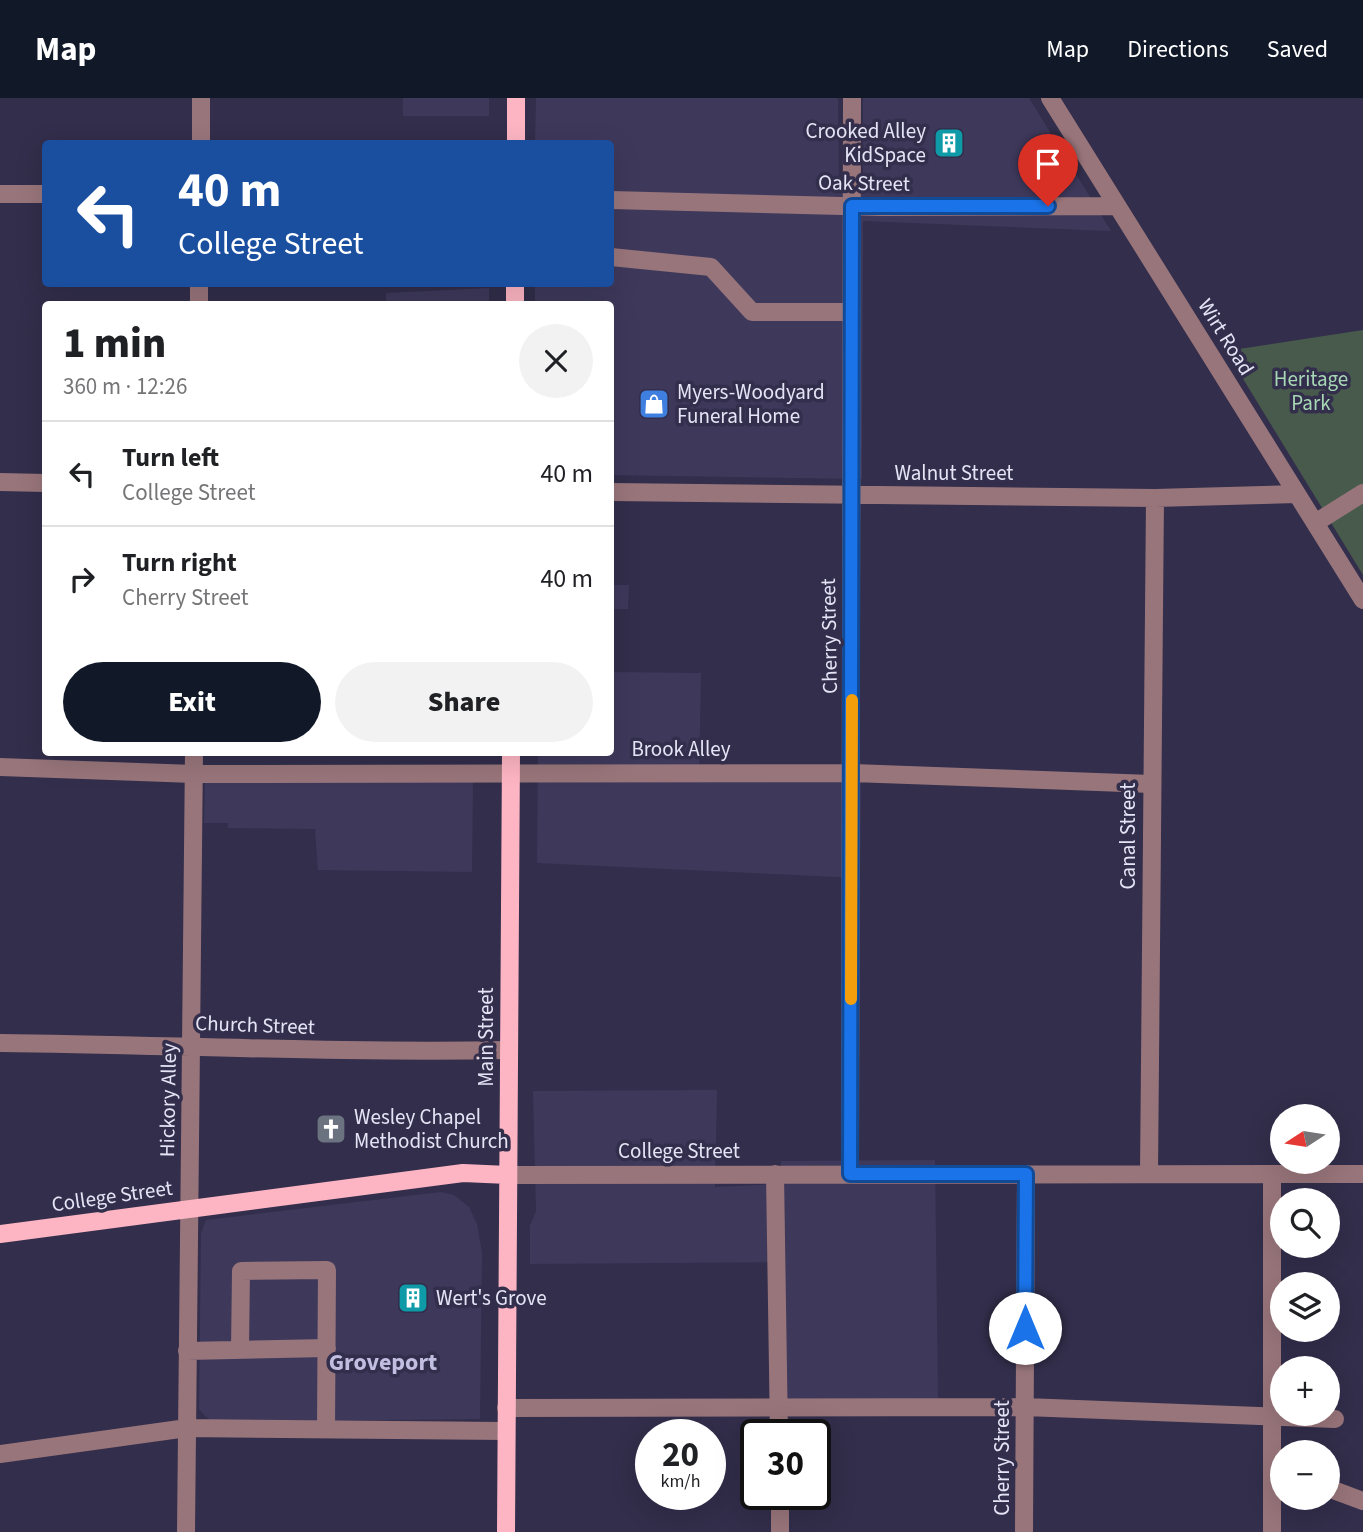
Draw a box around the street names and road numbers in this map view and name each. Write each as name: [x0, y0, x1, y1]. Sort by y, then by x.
street label: Oak Street: [818, 167, 910, 199]
street label: Wirt Road: [1191, 293, 1261, 381]
street label: Walnut Street: [895, 458, 1013, 488]
street label: Cherry Street: [813, 578, 845, 694]
street label: Brook Alley: [631, 734, 731, 764]
street label: Canal Street: [1113, 783, 1143, 889]
street label: Main Street: [471, 987, 501, 1087]
street label: Church Street: [195, 1008, 315, 1042]
street label: Hickory Alley: [152, 1043, 184, 1157]
street label: College Street: [618, 1136, 740, 1166]
street label: College Street: [50, 1173, 174, 1219]
street label: Cherry Street: [987, 1400, 1017, 1516]

